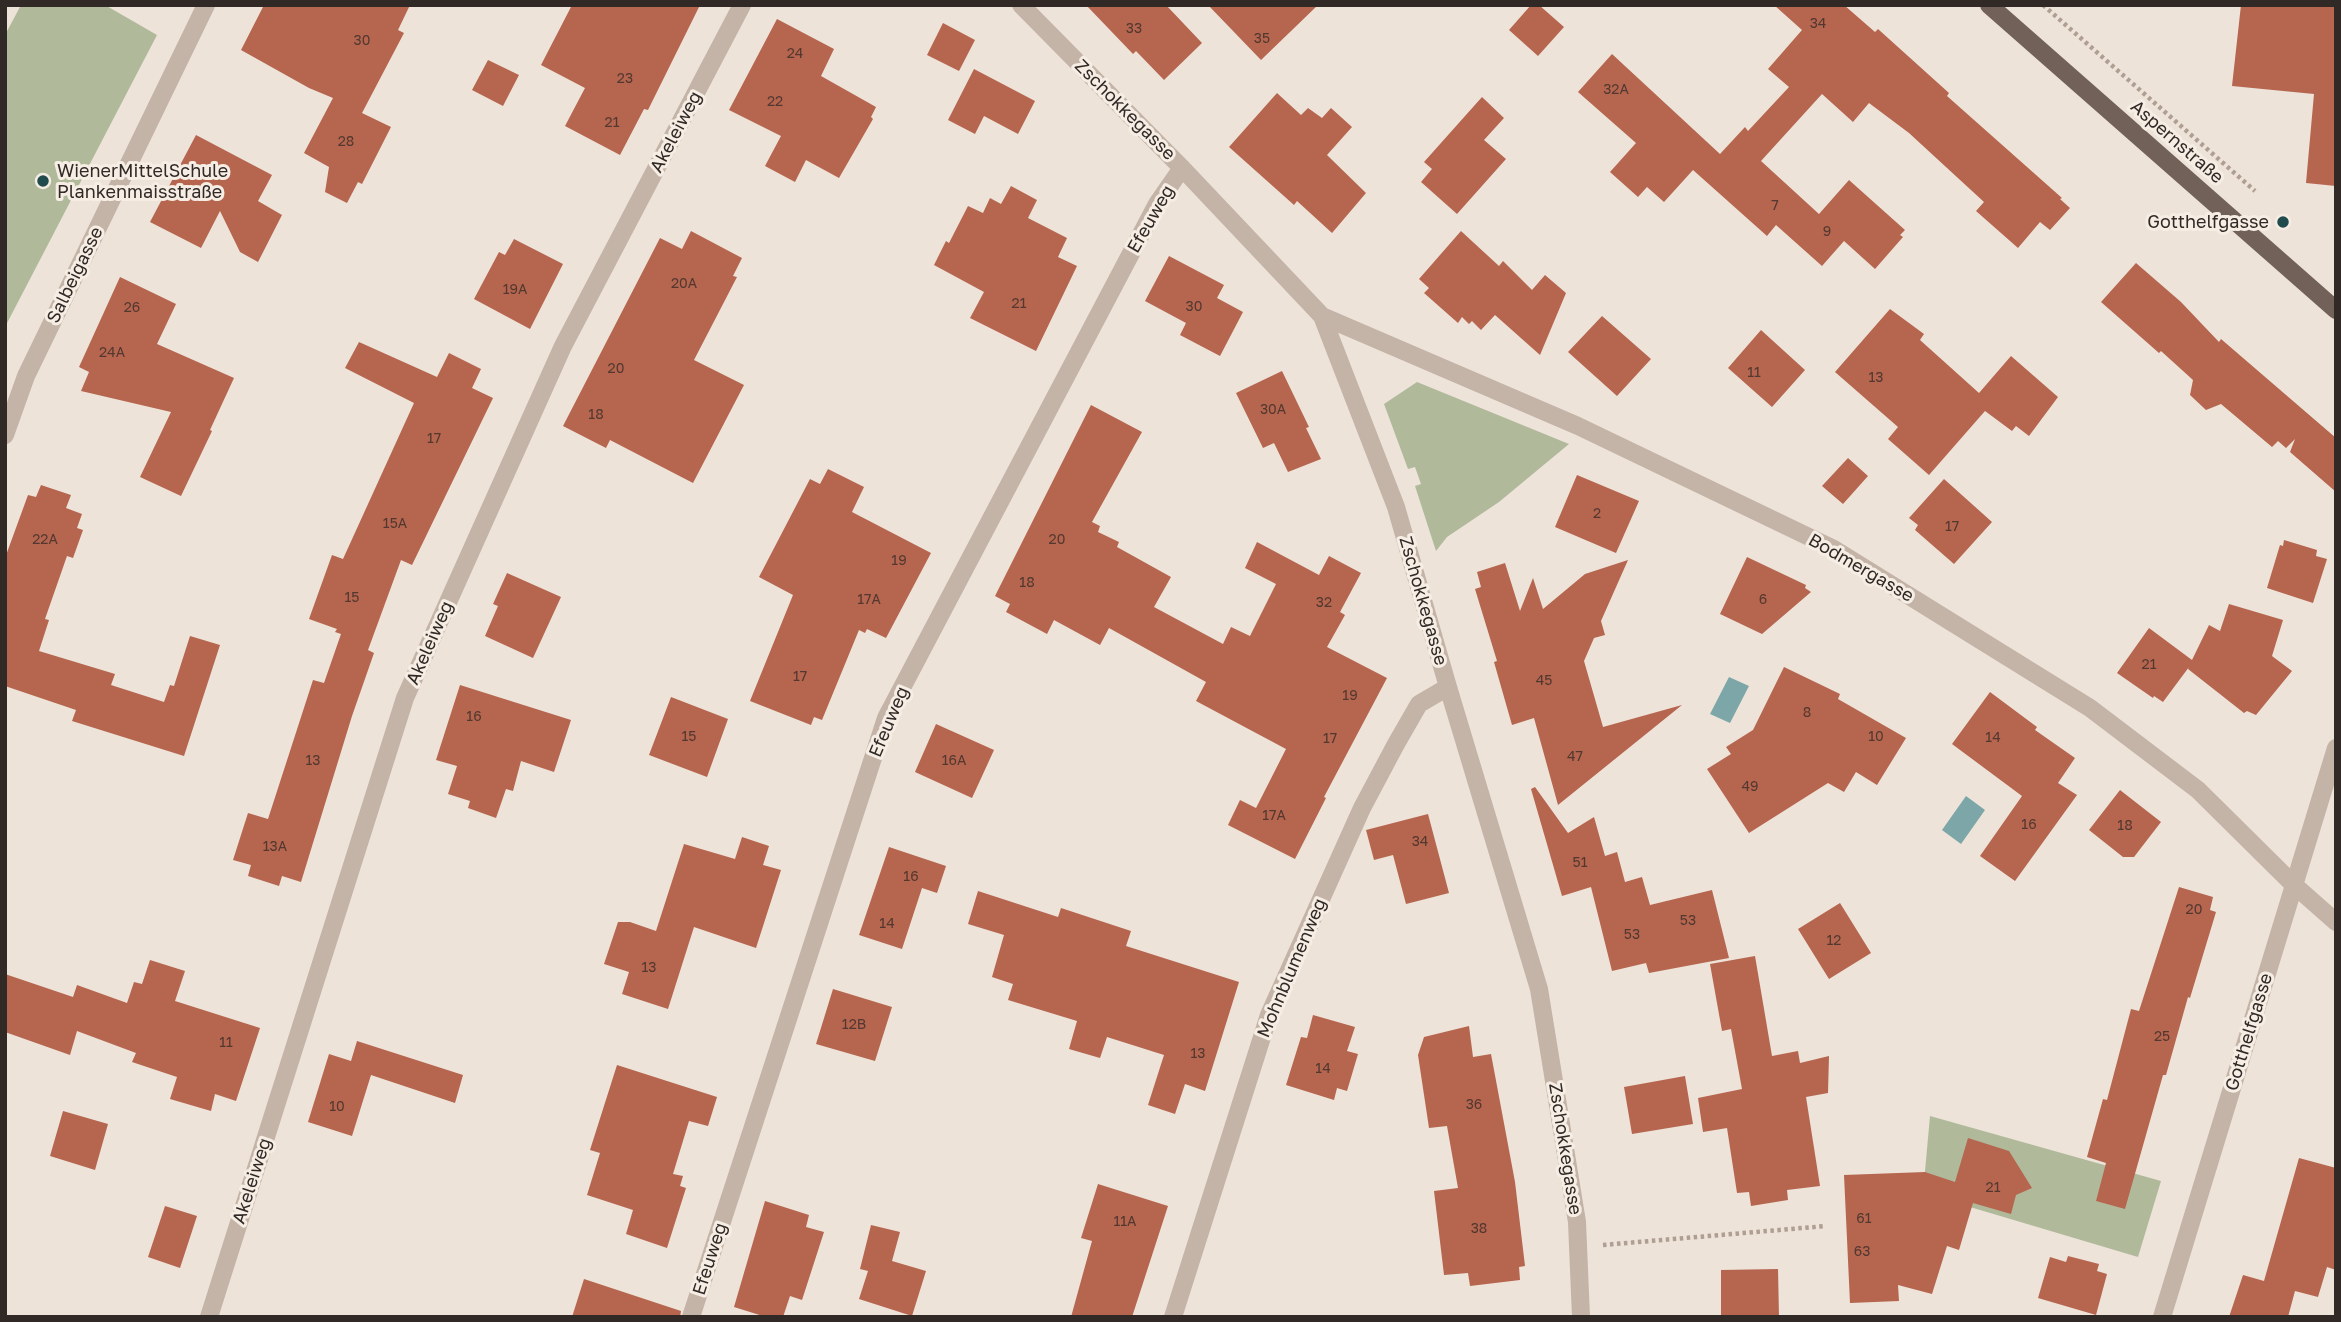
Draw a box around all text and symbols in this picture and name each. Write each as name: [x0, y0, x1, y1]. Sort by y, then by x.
house number: 34: [1810, 16, 1826, 32]
house number: 33: [1126, 21, 1142, 37]
house number: 35: [1254, 31, 1270, 47]
house number: 30: [354, 33, 370, 49]
house number: 24: [787, 46, 803, 62]
street label: Zschokkegasse: [1070, 55, 1180, 165]
house number: 23: [617, 71, 633, 87]
house number: 32A: [1603, 82, 1629, 98]
street label: Akeleiweg: [646, 88, 706, 176]
house number: 22: [767, 94, 783, 110]
street label: Aspernstraße: [2126, 96, 2228, 188]
house number: 21: [605, 115, 619, 131]
house number: 28: [338, 134, 354, 150]
place label: WienerMittelSchule Plankenmaisstraße: [57, 160, 228, 202]
marker: WienerMittelSchule Plankenmaisstraße: [35, 173, 51, 189]
street label: Efeuweg: [1123, 181, 1179, 257]
house number: 7: [1771, 198, 1779, 214]
place label: Gotthelfgasse: [2147, 211, 2269, 233]
marker: Gotthelfgasse: [2275, 214, 2291, 230]
street label: Salbeigasse: [42, 223, 108, 327]
house number: 9: [1823, 224, 1831, 240]
house number: 20A: [671, 276, 697, 292]
house number: 19A: [503, 282, 527, 298]
house number: 21: [1012, 296, 1026, 312]
house number: 30: [1186, 299, 1202, 315]
house number: 26: [124, 300, 140, 316]
house number: 24A: [99, 345, 125, 361]
house number: 20: [608, 361, 624, 377]
house number: 11: [1747, 365, 1761, 381]
house number: 13: [1869, 370, 1883, 386]
house number: 30A: [1260, 402, 1286, 418]
house number: 18: [588, 407, 604, 423]
house number: 17: [427, 431, 441, 447]
house number: 2: [1593, 506, 1601, 522]
house number: 15A: [383, 516, 407, 532]
house number: 17: [1945, 519, 1959, 535]
street label: Bodmergasse: [1805, 529, 1917, 607]
house number: 22A: [32, 532, 58, 548]
house number: 20: [1049, 532, 1065, 548]
street label: Zschokkegasse: [1394, 534, 1452, 668]
house number: 19: [891, 553, 907, 569]
house number: 18: [1019, 575, 1035, 591]
house number: 15: [345, 590, 359, 606]
house number: 17A: [857, 592, 881, 608]
house number: 6: [1759, 592, 1767, 608]
house number: 32: [1316, 595, 1332, 611]
street label: Akeleiweg: [402, 598, 458, 688]
house number: 21: [2142, 657, 2156, 673]
house number: 17: [793, 669, 807, 685]
house number: 45: [1536, 673, 1552, 689]
street label: Efeuweg: [864, 683, 914, 761]
house number: 19: [1342, 688, 1358, 704]
house number: 8: [1803, 705, 1811, 721]
house number: 16: [466, 709, 482, 725]
house number: 15: [682, 729, 696, 745]
house number: 10: [1868, 729, 1884, 745]
house number: 14: [1985, 730, 2001, 746]
house number: 17: [1323, 731, 1337, 747]
house number: 47: [1567, 749, 1583, 765]
house number: 13: [306, 753, 320, 769]
house number: 16A: [942, 753, 966, 769]
house number: 49: [1741, 779, 1759, 795]
house number: 17A: [1262, 808, 1286, 824]
house number: 16: [2021, 817, 2037, 833]
house number: 18: [2117, 818, 2133, 834]
house number: 34: [1412, 834, 1428, 850]
house number: 13A: [263, 839, 287, 855]
house number: 51: [1573, 855, 1587, 871]
house number: 16: [903, 869, 919, 885]
street label: Mohnblumenweg: [1253, 895, 1331, 1041]
house number: 20: [2186, 902, 2202, 918]
house number: 53: [1680, 913, 1696, 929]
house number: 14: [879, 916, 895, 932]
house number: 53: [1624, 927, 1640, 943]
house number: 12: [1827, 933, 1841, 949]
house number: 13: [642, 960, 656, 976]
street label: Gotthelfgasse: [2221, 971, 2277, 1093]
house number: 12B: [842, 1017, 866, 1033]
house number: 25: [2154, 1029, 2170, 1045]
house number: 11: [219, 1035, 233, 1051]
house number: 13: [1191, 1046, 1205, 1062]
house number: 14: [1315, 1061, 1331, 1077]
street label: Zschokkegasse: [1544, 1082, 1586, 1216]
house number: 36: [1466, 1097, 1482, 1113]
house number: 10: [329, 1099, 345, 1115]
street label: Akeleiweg: [228, 1135, 276, 1227]
house number: 21: [1986, 1180, 2000, 1196]
house number: 61: [1856, 1211, 1872, 1227]
house number: 11A: [1114, 1214, 1136, 1230]
street label: Efeuweg: [688, 1220, 732, 1298]
house number: 38: [1471, 1221, 1487, 1237]
house number: 63: [1854, 1244, 1870, 1260]

